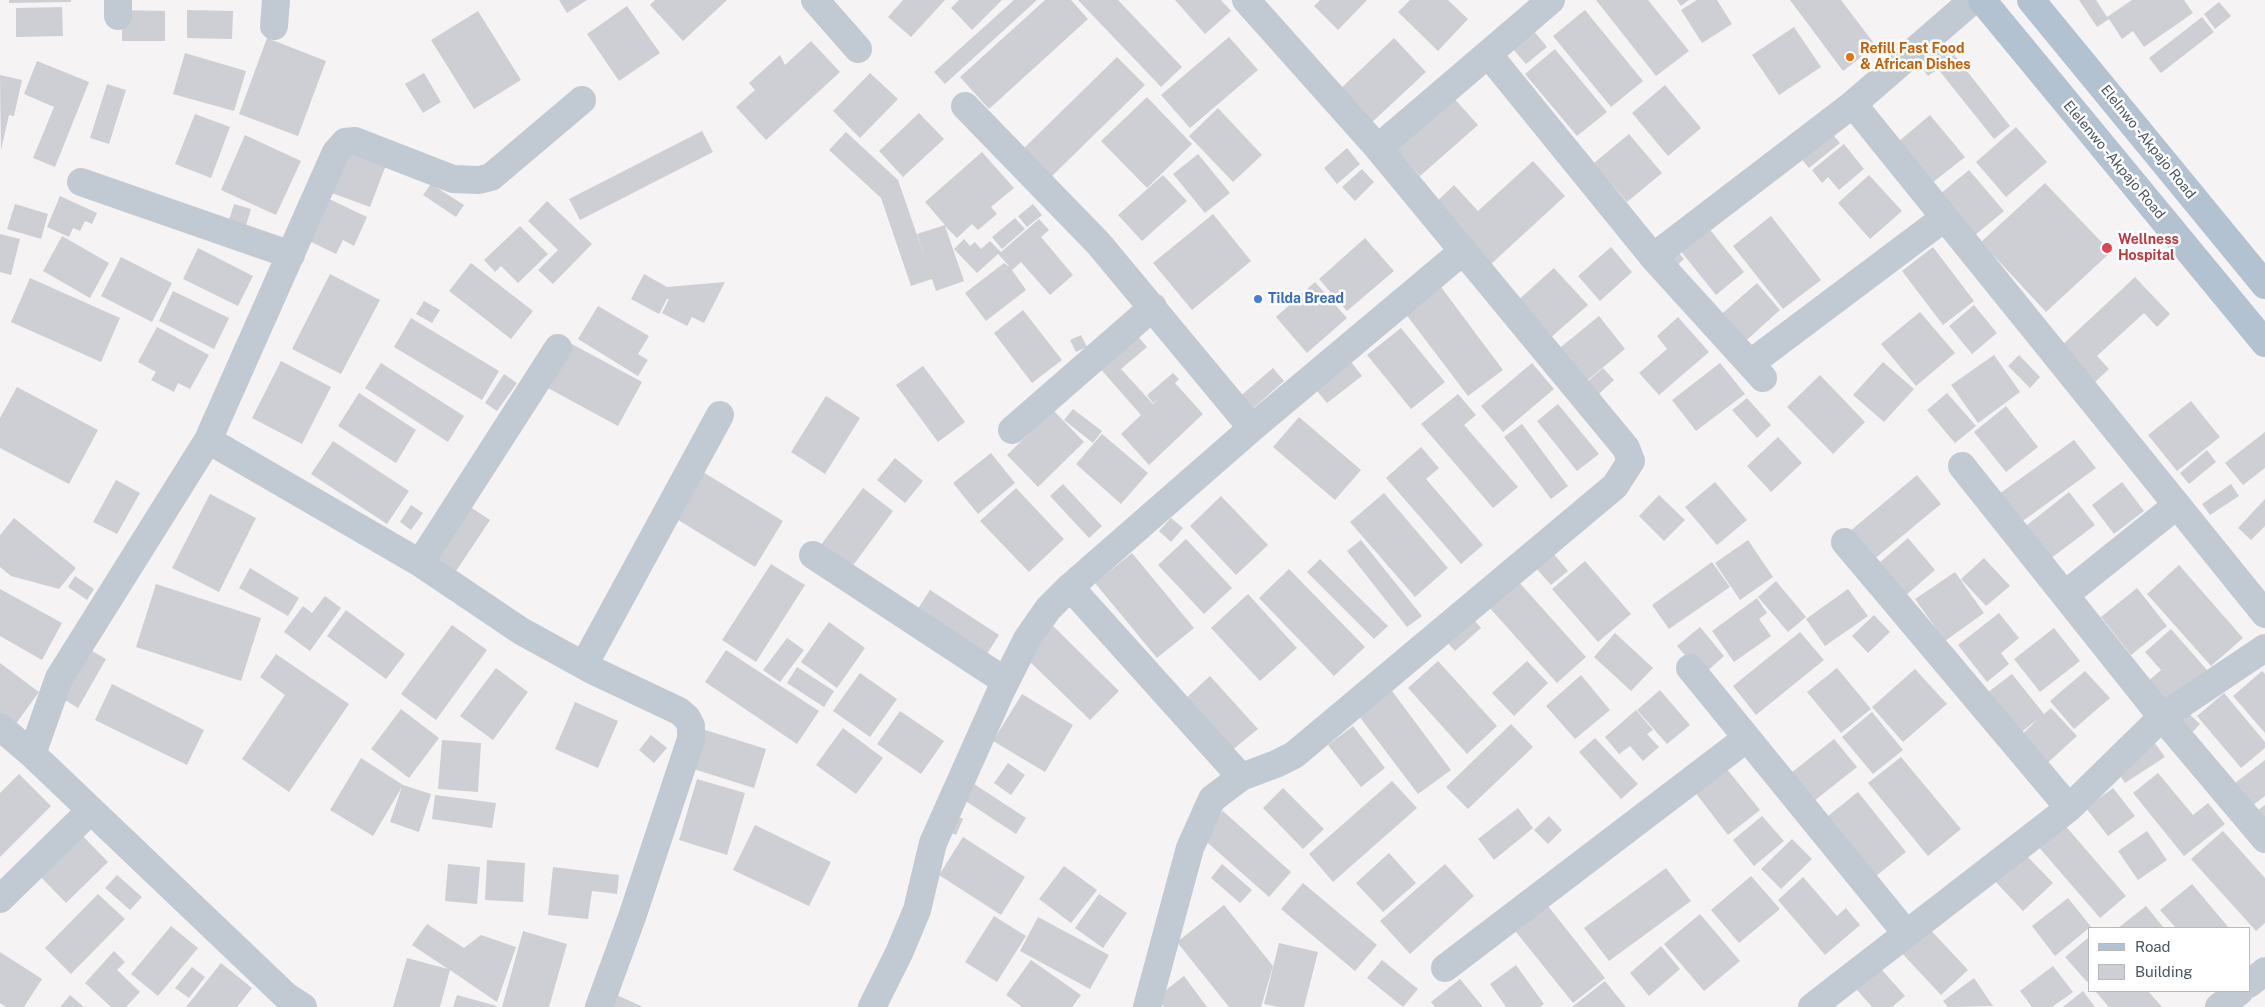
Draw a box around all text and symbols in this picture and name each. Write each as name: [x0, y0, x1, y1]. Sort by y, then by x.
place label: Refill Fast Food & African Dishes: [1860, 41, 1971, 74]
marker: Refill Fast Food & African Dishes: [1844, 51, 1856, 63]
street label: Elelnwo -Akpajo Road: [2097, 82, 2199, 202]
street label: Elelenwo -Akpajo Road: [2060, 98, 2168, 222]
place label: Wellness Hospital: [2118, 232, 2179, 264]
marker: Wellness Hospital: [2100, 241, 2114, 255]
place label: Tilda Bread: [1268, 291, 1344, 307]
marker: Tilda Bread: [1252, 293, 1264, 305]
legend: [2088, 927, 2250, 992]
text: Road: [2135, 938, 2171, 955]
text: Building: [2135, 963, 2193, 980]

